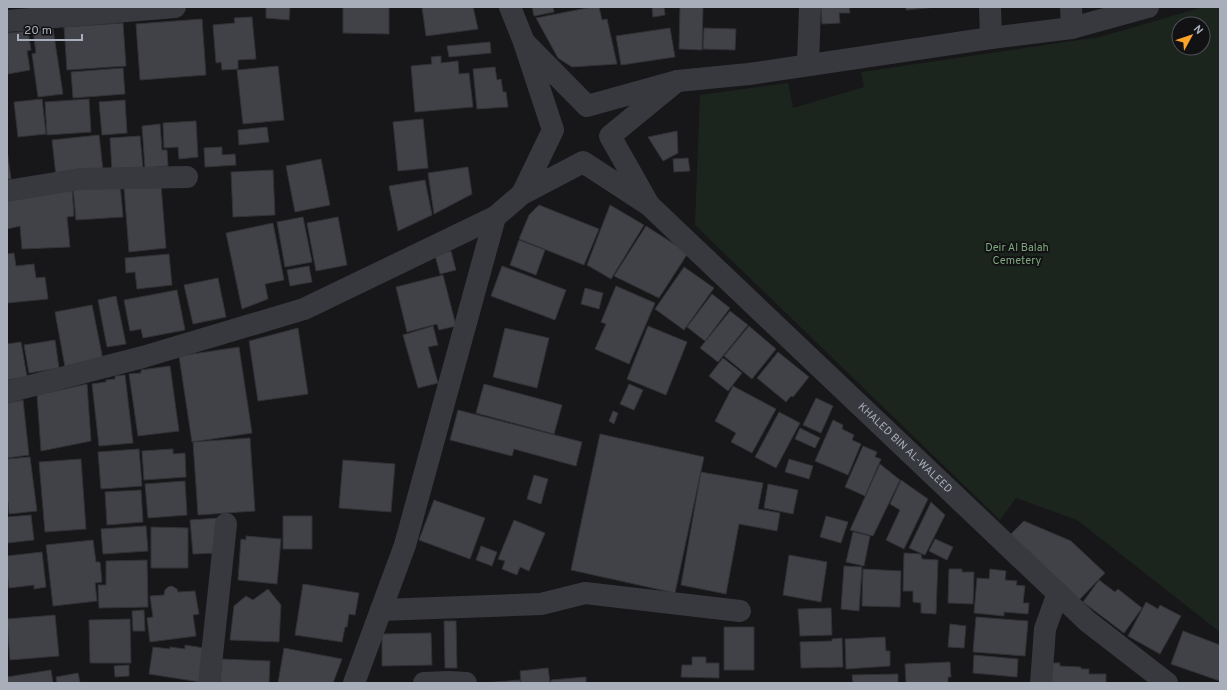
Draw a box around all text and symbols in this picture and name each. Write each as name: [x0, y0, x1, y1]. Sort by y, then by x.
scale bar: [18, 16, 82, 42]
north arrow: [1171, 16, 1211, 56]
text: 20 m: [24, 23, 52, 39]
text: N: [1190, 23, 1206, 38]
park label: Deir Al Balah Cemetery: [985, 241, 1049, 268]
street label: KHALED BIN AL-WALEED: [855, 400, 955, 496]

